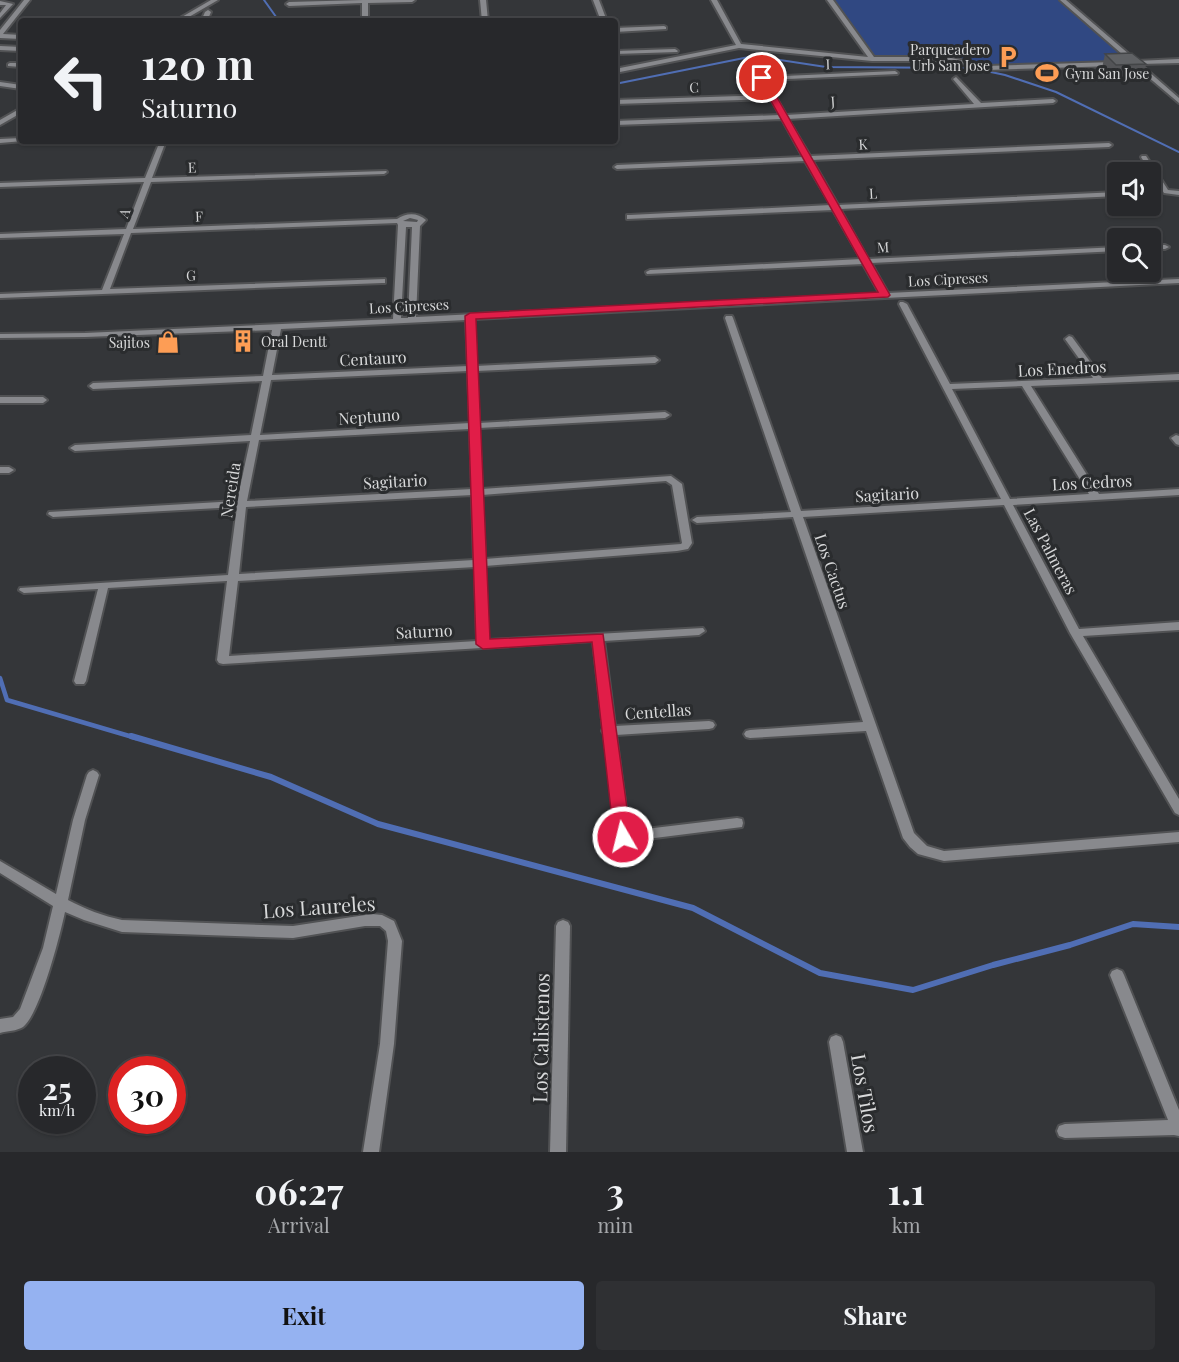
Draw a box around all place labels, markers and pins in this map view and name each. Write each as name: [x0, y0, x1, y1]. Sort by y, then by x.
place label: Parqueadero Urb San Jose: [910, 40, 990, 75]
parking icon: Parqueadero Urb San Jose: [995, 44, 1021, 70]
pin: [736, 52, 787, 103]
sports icon: Gym San Jose: [1034, 60, 1060, 86]
place label: Gym San Jose: [1065, 64, 1149, 83]
building icon: Oral Dentt: [230, 328, 256, 354]
shop icon: Sajitos: [155, 329, 181, 355]
place label: Oral Dentt: [261, 332, 328, 351]
place label: Sajitos: [109, 333, 150, 352]

